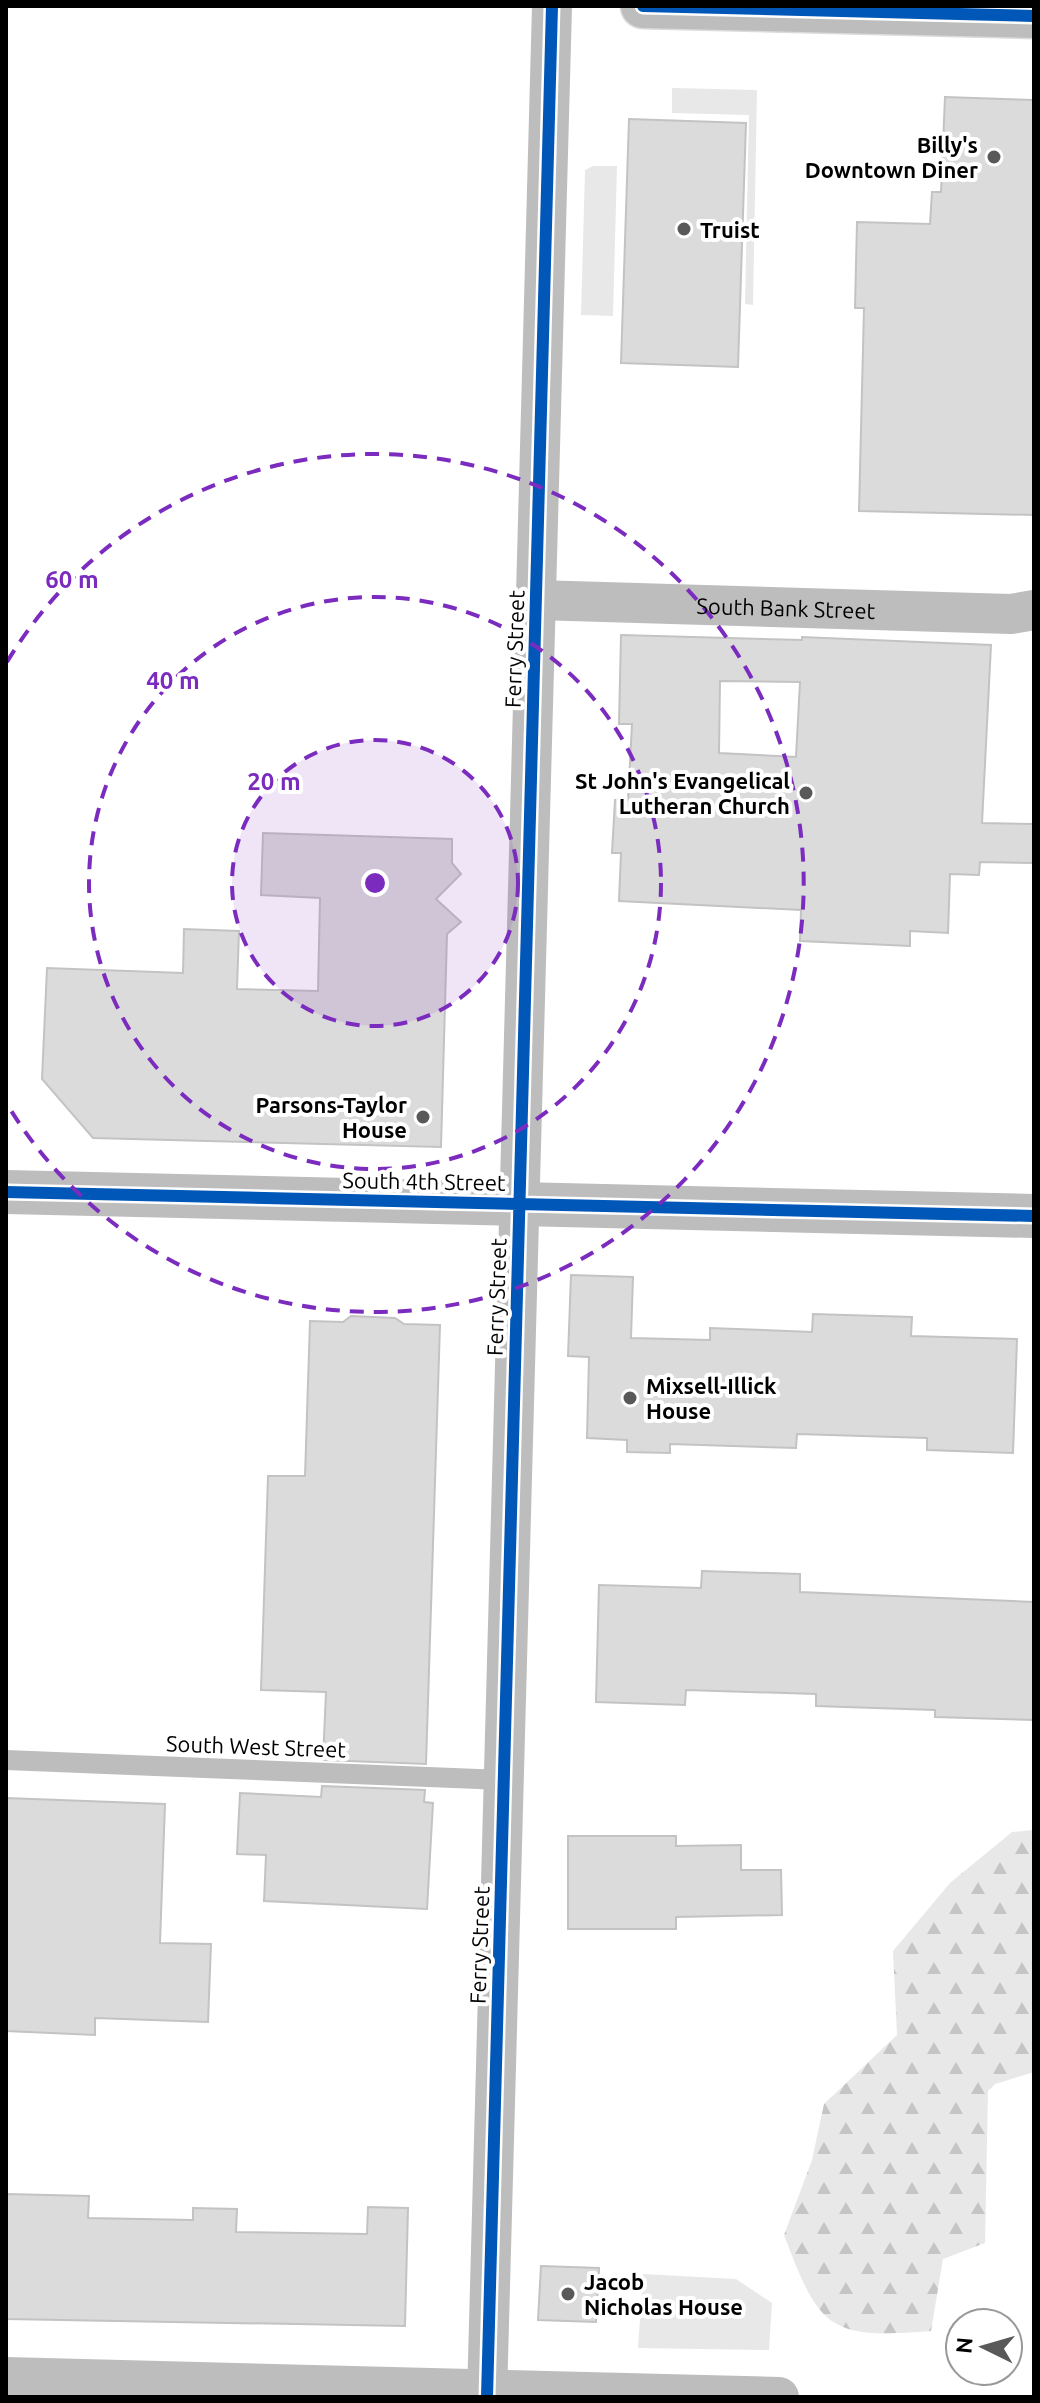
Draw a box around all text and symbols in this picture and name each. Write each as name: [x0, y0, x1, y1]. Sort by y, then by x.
place label: Billy's Downtown Diner: [805, 132, 978, 182]
marker: Billy's Downtown Diner: [985, 148, 1003, 166]
place label: Truist: [700, 217, 760, 242]
marker: Truist: [675, 220, 693, 238]
text: 60 m: [45, 566, 99, 593]
street label: Ferry Street: [499, 589, 529, 708]
street label: South Bank Street: [696, 592, 876, 623]
text: 40 m: [146, 667, 200, 694]
text: 20 m: [247, 768, 301, 795]
place label: St John's Evangelical Lutheran Church: [575, 768, 790, 818]
marker: St John's Evangelical Lutheran Church: [797, 784, 815, 802]
centre of rings: [361, 869, 389, 897]
place label: Parsons-Taylor House: [255, 1092, 407, 1142]
marker: Parsons-Taylor House: [414, 1108, 432, 1126]
street label: South 4th Street: [342, 1167, 506, 1195]
street label: Ferry Street: [481, 1237, 511, 1356]
place label: Mixsell-Illick House: [646, 1373, 777, 1423]
marker: Mixsell-Illick House: [621, 1389, 639, 1407]
street label: South West Street: [166, 1730, 347, 1762]
street label: Ferry Street: [464, 1885, 494, 2004]
place label: Jacob Nicholas House: [584, 2269, 743, 2319]
marker: Jacob Nicholas House: [559, 2285, 577, 2303]
north arrow: [944, 2307, 1024, 2387]
text: N: [950, 2336, 977, 2354]

